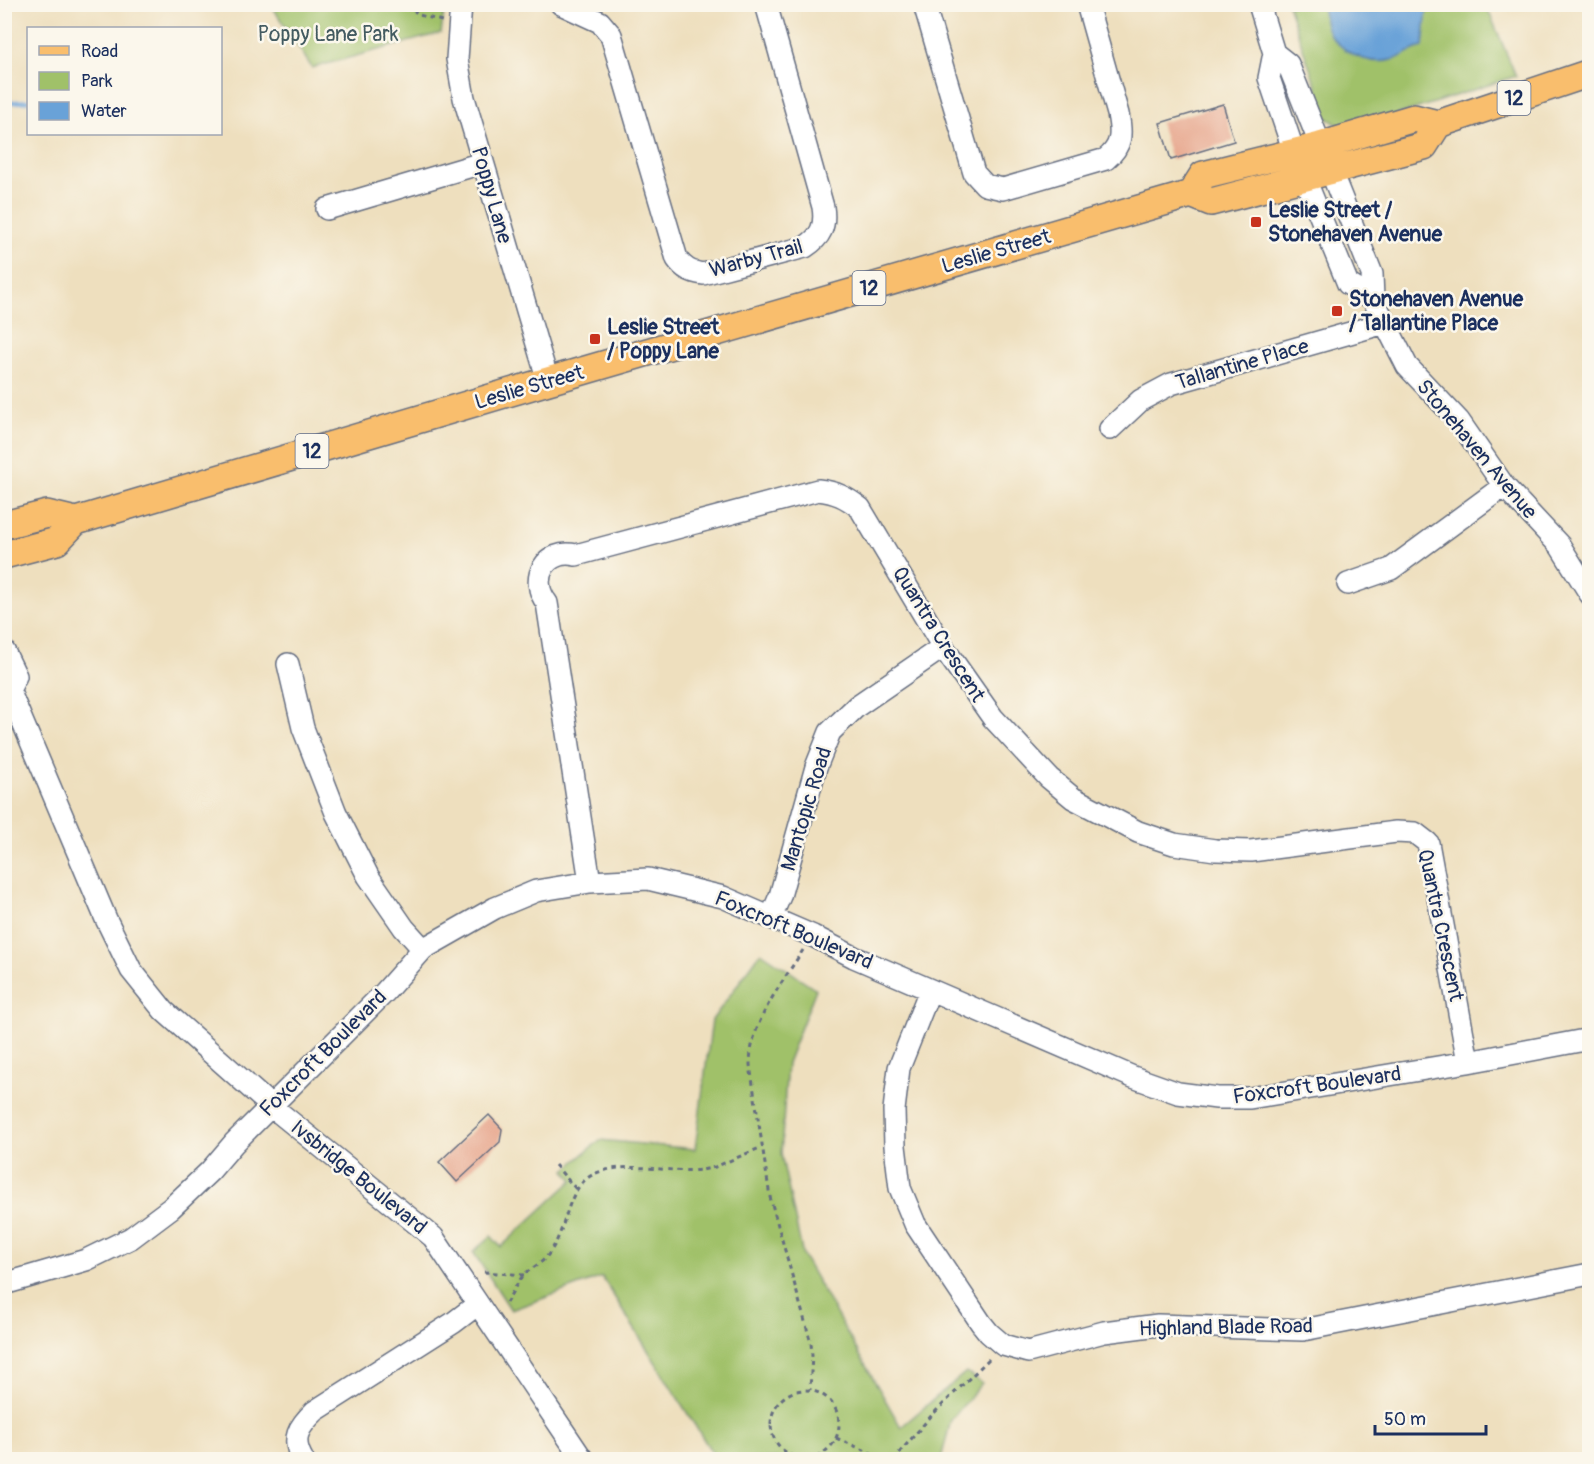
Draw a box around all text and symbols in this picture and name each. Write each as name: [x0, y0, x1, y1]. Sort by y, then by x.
park label: Poppy Lane Park: [258, 21, 399, 48]
legend: [27, 27, 222, 135]
text: Road: [81, 40, 118, 63]
text: Park: [81, 70, 113, 93]
road number: 12: [1498, 81, 1530, 115]
text: Water: [81, 100, 127, 123]
street label: Poppy Lane: [465, 144, 518, 247]
place label: Leslie Street / Stonehaven Avenue: [1268, 197, 1443, 248]
marker: Leslie Street / Stonehaven Avenue: [1249, 215, 1263, 229]
street label: Leslie Street: [938, 223, 1054, 280]
street label: Warby Trail: [706, 233, 806, 284]
road number: 12: [852, 271, 886, 305]
place label: Stonehaven Avenue / Tallantine Place: [1349, 286, 1524, 337]
marker: Stonehaven Avenue / Tallantine Place: [1330, 304, 1344, 318]
place label: Leslie Street / Poppy Lane: [607, 314, 720, 365]
marker: Leslie Street / Poppy Lane: [588, 332, 602, 346]
street label: Tallantine Place: [1173, 332, 1312, 396]
street label: Leslie Street: [471, 359, 587, 416]
street label: Stonehaven Avenue: [1410, 374, 1543, 525]
road number: 12: [296, 434, 328, 468]
street label: Quantra Crescent: [886, 561, 991, 708]
street label: Mantopic Road: [775, 744, 838, 874]
street label: Quantra Crescent: [1411, 846, 1470, 1004]
street label: Foxcroft Boulevard: [711, 885, 877, 976]
street label: Foxcroft Boulevard: [254, 984, 393, 1123]
street label: Foxcroft Boulevard: [1231, 1060, 1403, 1111]
street label: Ivsbridge Boulevard: [285, 1114, 432, 1241]
street label: Highland Blade Road: [1139, 1312, 1313, 1343]
scale bar: [1375, 1398, 1486, 1436]
text: 50 m: [1384, 1408, 1426, 1431]

